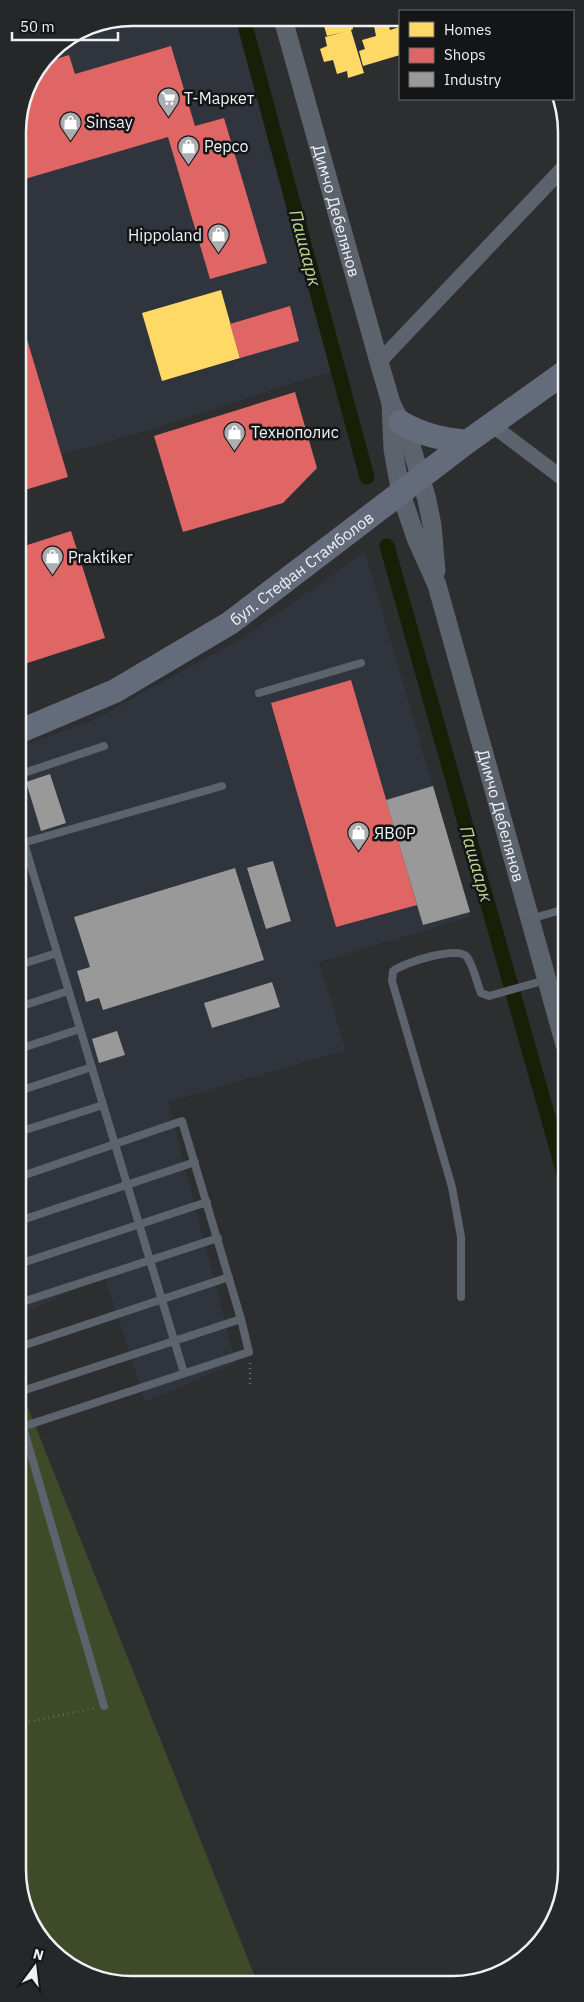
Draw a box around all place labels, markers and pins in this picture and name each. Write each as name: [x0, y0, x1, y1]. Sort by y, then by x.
supermarket icon: Т-Маркет: [156, 86, 180, 117]
place label: Т-Маркет: [184, 88, 255, 108]
shop icon: Sinsay: [58, 110, 82, 141]
place label: Sinsay: [86, 112, 133, 132]
shop icon: Pepco: [176, 134, 200, 165]
place label: Pepco: [204, 136, 248, 156]
shop icon: Hippoland: [206, 223, 230, 254]
place label: Hippoland: [128, 225, 202, 245]
shop icon: Технополис: [223, 420, 247, 451]
place label: Технополис: [251, 422, 339, 442]
shop icon: Praktiker: [40, 545, 64, 576]
place label: Praktiker: [68, 547, 133, 567]
shop icon: ЯВОР: [346, 821, 370, 852]
place label: ЯВОР: [374, 823, 416, 843]

